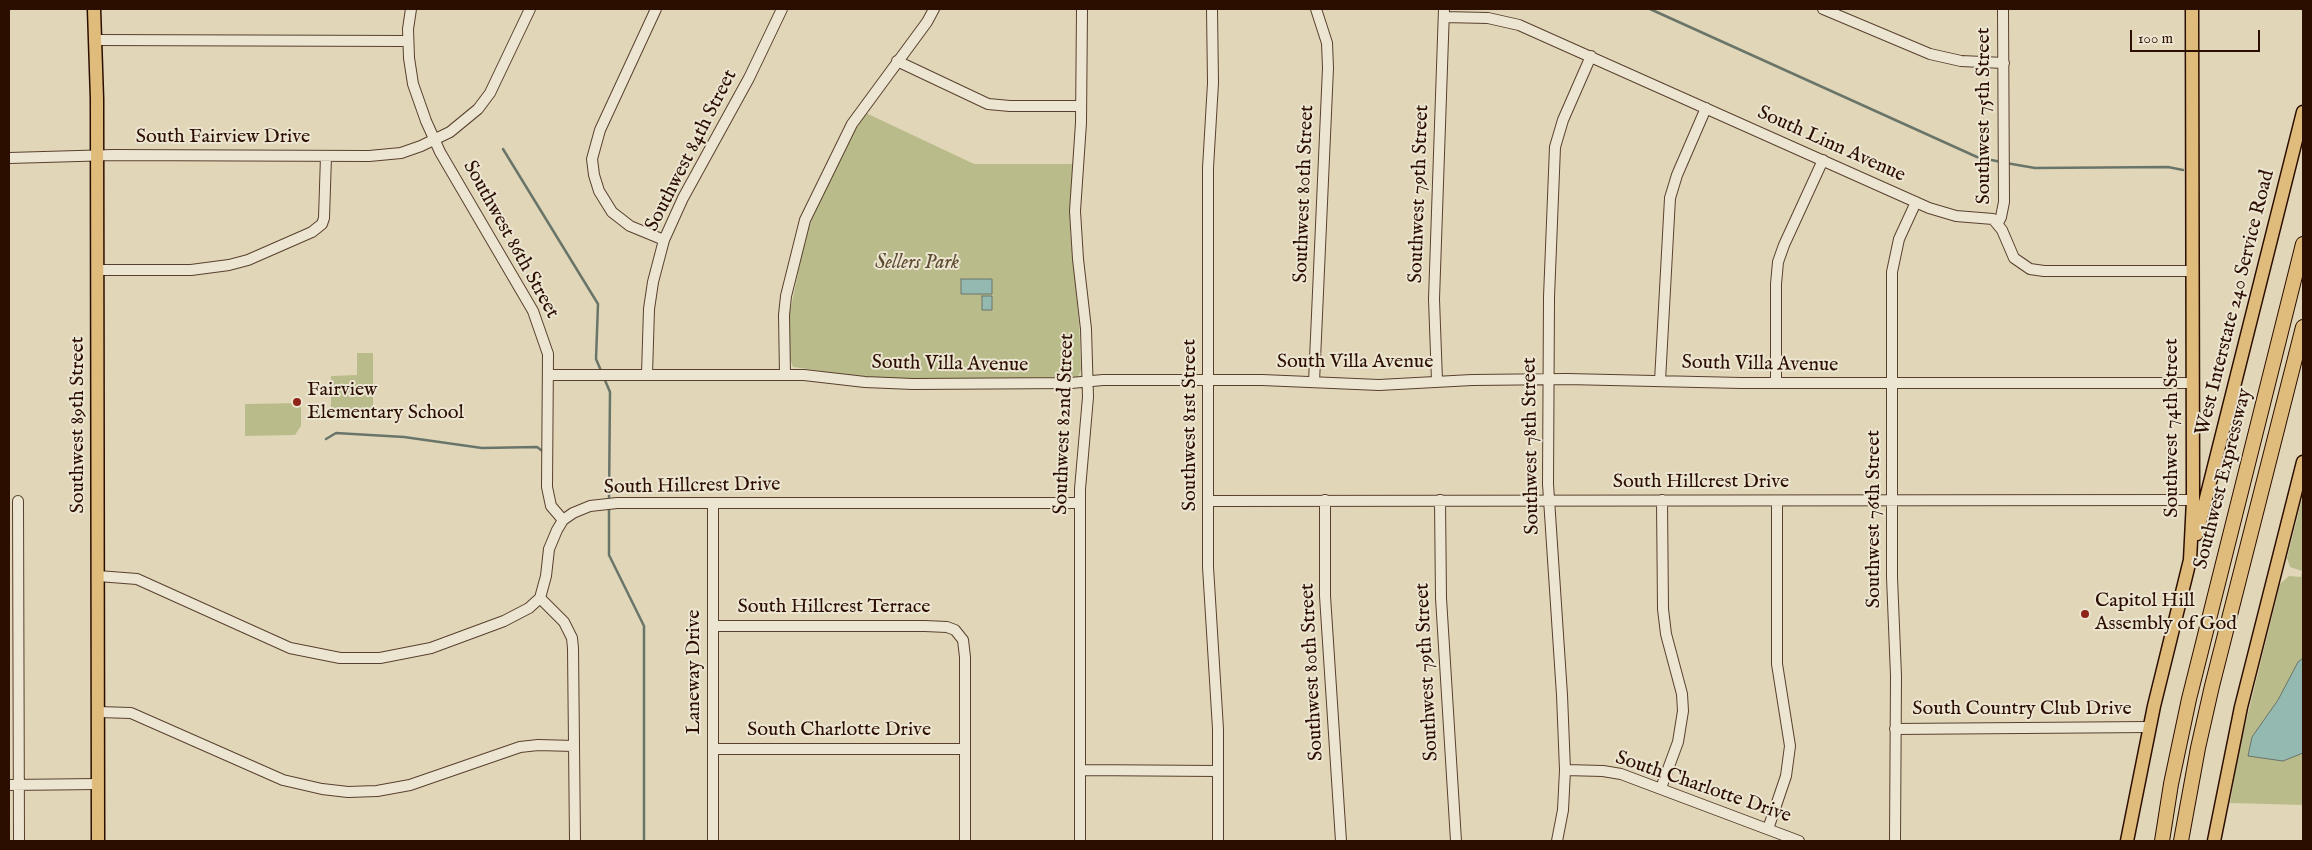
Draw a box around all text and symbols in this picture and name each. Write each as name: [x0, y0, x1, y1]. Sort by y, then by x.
scale bar: [2132, 20, 2262, 52]
street label: Southwest 75th Street: [1973, 27, 1997, 205]
text: 100 m: [2138, 29, 2173, 48]
street label: Southwest 84th Street: [641, 66, 743, 236]
street label: South Linn Avenue: [1753, 102, 1909, 188]
street label: Southwest 79th Street: [1405, 104, 1435, 284]
street label: Southwest 80th Street: [1290, 105, 1320, 283]
street label: South Fairview Drive: [136, 126, 310, 150]
street label: Southwest 86th Street: [457, 157, 563, 323]
street label: West Interstate 240 Service Road: [2191, 168, 2281, 438]
park label: Sellers Park: [875, 252, 959, 276]
street label: Southwest 82nd Street: [1050, 333, 1080, 515]
street label: Southwest 89th Street: [67, 336, 91, 514]
street label: Southwest 74th Street: [2161, 338, 2185, 518]
street label: Southwest 81st Street: [1179, 339, 1203, 511]
street label: South Villa Avenue: [1277, 351, 1433, 375]
street label: South Villa Avenue: [871, 352, 1029, 378]
street label: South Villa Avenue: [1681, 352, 1839, 378]
street label: Southwest 78th Street: [1518, 357, 1546, 535]
place label: Fairview Elementary School: [307, 379, 464, 426]
street label: Southwest Expressway: [2190, 386, 2258, 572]
marker: Fairview Elementary School: [291, 396, 303, 408]
street label: Southwest 76th Street: [1863, 430, 1887, 608]
street label: South Hillcrest Drive: [1613, 471, 1789, 495]
street label: South Hillcrest Drive: [604, 473, 780, 501]
street label: Southwest 80th Street: [1296, 582, 1330, 762]
street label: Southwest 79th Street: [1411, 582, 1445, 762]
place label: Capitol Hill Assembly of God: [2095, 590, 2237, 637]
street label: South Hillcrest Terrace: [737, 596, 931, 620]
marker: Capitol Hill Assembly of God: [2079, 608, 2091, 620]
street label: Laneway Drive: [683, 609, 707, 735]
street label: South Country Club Drive: [1912, 698, 2132, 722]
street label: South Charlotte Drive: [747, 719, 931, 743]
street label: South Charlotte Drive: [1612, 747, 1794, 829]

